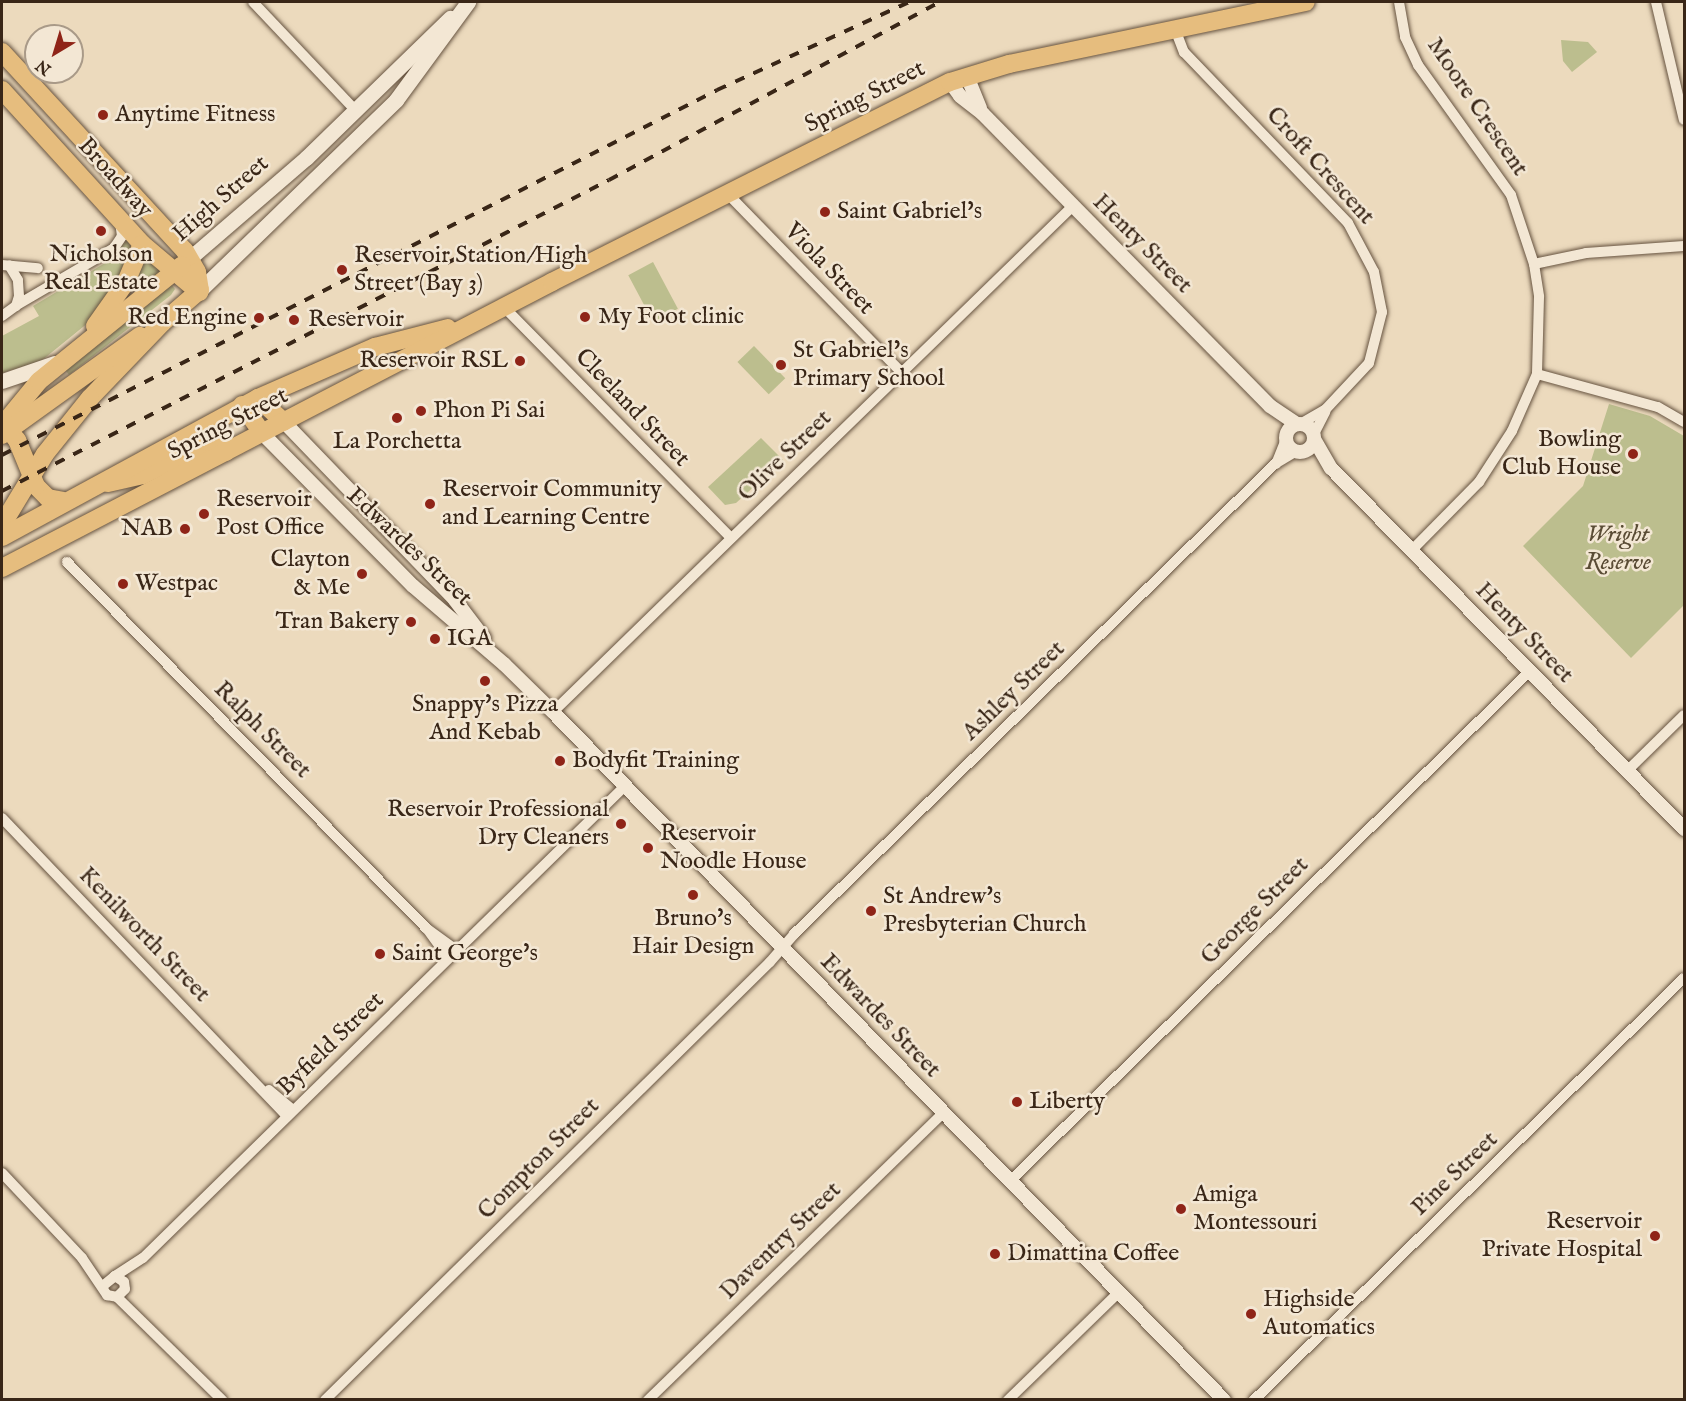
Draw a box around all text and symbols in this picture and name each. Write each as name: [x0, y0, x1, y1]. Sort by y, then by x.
north arrow: [24, 24, 84, 84]
street label: Moore Crescent: [1420, 32, 1534, 182]
text: N: [33, 54, 56, 79]
street label: Spring Street: [800, 54, 930, 140]
place label: Anytime Fitness: [115, 101, 276, 129]
street label: Croft Crescent: [1260, 101, 1380, 231]
marker: Anytime Fitness: [96, 108, 110, 122]
street label: Broadway: [71, 132, 159, 224]
street label: High Street: [167, 150, 275, 248]
street label: Henty Street: [1086, 188, 1198, 300]
place label: Saint Gabriel's: [837, 198, 982, 226]
marker: Saint Gabriel's: [818, 205, 832, 219]
street label: Viola Street: [778, 217, 880, 321]
marker: Nicholson Real Estate: [94, 224, 108, 238]
place label: Nicholson Real Estate: [44, 241, 158, 297]
place label: Reservoir Station/High Street (Bay 3): [354, 242, 587, 298]
marker: Reservoir Station/High Street (Bay 3): [335, 263, 349, 277]
place label: My Foot clinic: [598, 303, 744, 331]
place label: Red Engine: [127, 304, 247, 332]
place label: Reservoir: [308, 306, 404, 334]
marker: My Foot clinic: [576, 308, 594, 326]
marker: Red Engine: [252, 311, 266, 325]
marker: Reservoir: [285, 311, 303, 329]
place label: St Gabriel's Primary School: [793, 337, 945, 393]
street label: Cleeland Street: [568, 343, 696, 473]
place label: Reservoir RSL: [359, 347, 508, 375]
marker: Reservoir RSL: [513, 354, 527, 368]
marker: St Gabriel's Primary School: [774, 358, 788, 372]
street label: Spring Street: [163, 381, 293, 467]
place label: Phon Pi Sai: [433, 397, 545, 425]
marker: Phon Pi Sai: [414, 404, 428, 418]
street label: Olive Street: [732, 404, 838, 508]
marker: La Porchetta: [390, 411, 404, 425]
place label: Bowling Club House: [1502, 426, 1621, 482]
place label: La Porchetta: [333, 428, 461, 456]
marker: Bowling Club House: [1626, 447, 1640, 461]
place label: Reservoir Community and Learning Centre: [442, 476, 662, 532]
street label: Edwardes Street: [340, 481, 478, 613]
place label: Reservoir Post Office: [216, 486, 324, 542]
marker: Reservoir Community and Learning Centre: [423, 497, 437, 511]
marker: Reservoir Post Office: [197, 507, 211, 521]
place label: NAB: [121, 515, 173, 543]
park label: Wright Reserve: [1585, 521, 1651, 577]
marker: NAB: [178, 522, 192, 536]
place label: Clayton & Me: [271, 546, 350, 602]
marker: Clayton & Me: [355, 567, 369, 581]
place label: Westpac: [135, 570, 218, 598]
marker: Westpac: [116, 577, 130, 591]
street label: Henty Street: [1469, 577, 1579, 689]
place label: Tran Bakery: [276, 608, 399, 636]
marker: Tran Bakery: [404, 615, 418, 629]
place label: IGA: [447, 625, 492, 653]
marker: IGA: [428, 632, 442, 646]
street label: Ashley Street: [957, 635, 1071, 747]
marker: Snappy's Pizza And Kebab: [478, 674, 492, 688]
street label: Ralph Street: [207, 675, 317, 785]
place label: Snappy's Pizza And Kebab: [412, 691, 558, 747]
place label: Bodyfit Training: [572, 747, 739, 775]
marker: Bodyfit Training: [553, 754, 567, 768]
place label: Reservoir Professional Dry Cleaners: [387, 796, 609, 852]
marker: Reservoir Professional Dry Cleaners: [614, 817, 628, 831]
place label: Reservoir Noodle House: [660, 820, 806, 876]
marker: Reservoir Noodle House: [641, 841, 655, 855]
street label: George Street: [1195, 851, 1315, 971]
street label: Kenilworth Street: [72, 861, 216, 1009]
place label: St Andrew's Presbyterian Church: [883, 883, 1087, 939]
marker: Bruno's Hair Design: [686, 888, 700, 902]
marker: St Andrew's Presbyterian Church: [864, 904, 878, 918]
place label: Bruno's Hair Design: [632, 905, 754, 961]
place label: Saint George's: [392, 940, 538, 968]
marker: Saint George's: [373, 947, 387, 961]
street label: Edwardes Street: [814, 948, 946, 1084]
street label: Byfield Street: [272, 986, 390, 1102]
place label: Liberty: [1029, 1088, 1105, 1116]
street label: Compton Street: [472, 1092, 606, 1226]
marker: Liberty: [1010, 1095, 1024, 1109]
street label: Pine Street: [1406, 1126, 1504, 1222]
street label: Daventry Street: [714, 1176, 848, 1306]
place label: Amiga Montessouri: [1193, 1181, 1318, 1237]
marker: Amiga Montessouri: [1174, 1202, 1188, 1216]
place label: Reservoir Private Hospital: [1482, 1208, 1642, 1264]
marker: Reservoir Private Hospital: [1646, 1227, 1664, 1245]
place label: Dimattina Coffee: [1007, 1240, 1179, 1268]
marker: Dimattina Coffee: [988, 1247, 1002, 1261]
place label: Highside Automatics: [1263, 1286, 1375, 1342]
marker: Highside Automatics: [1244, 1307, 1258, 1321]

